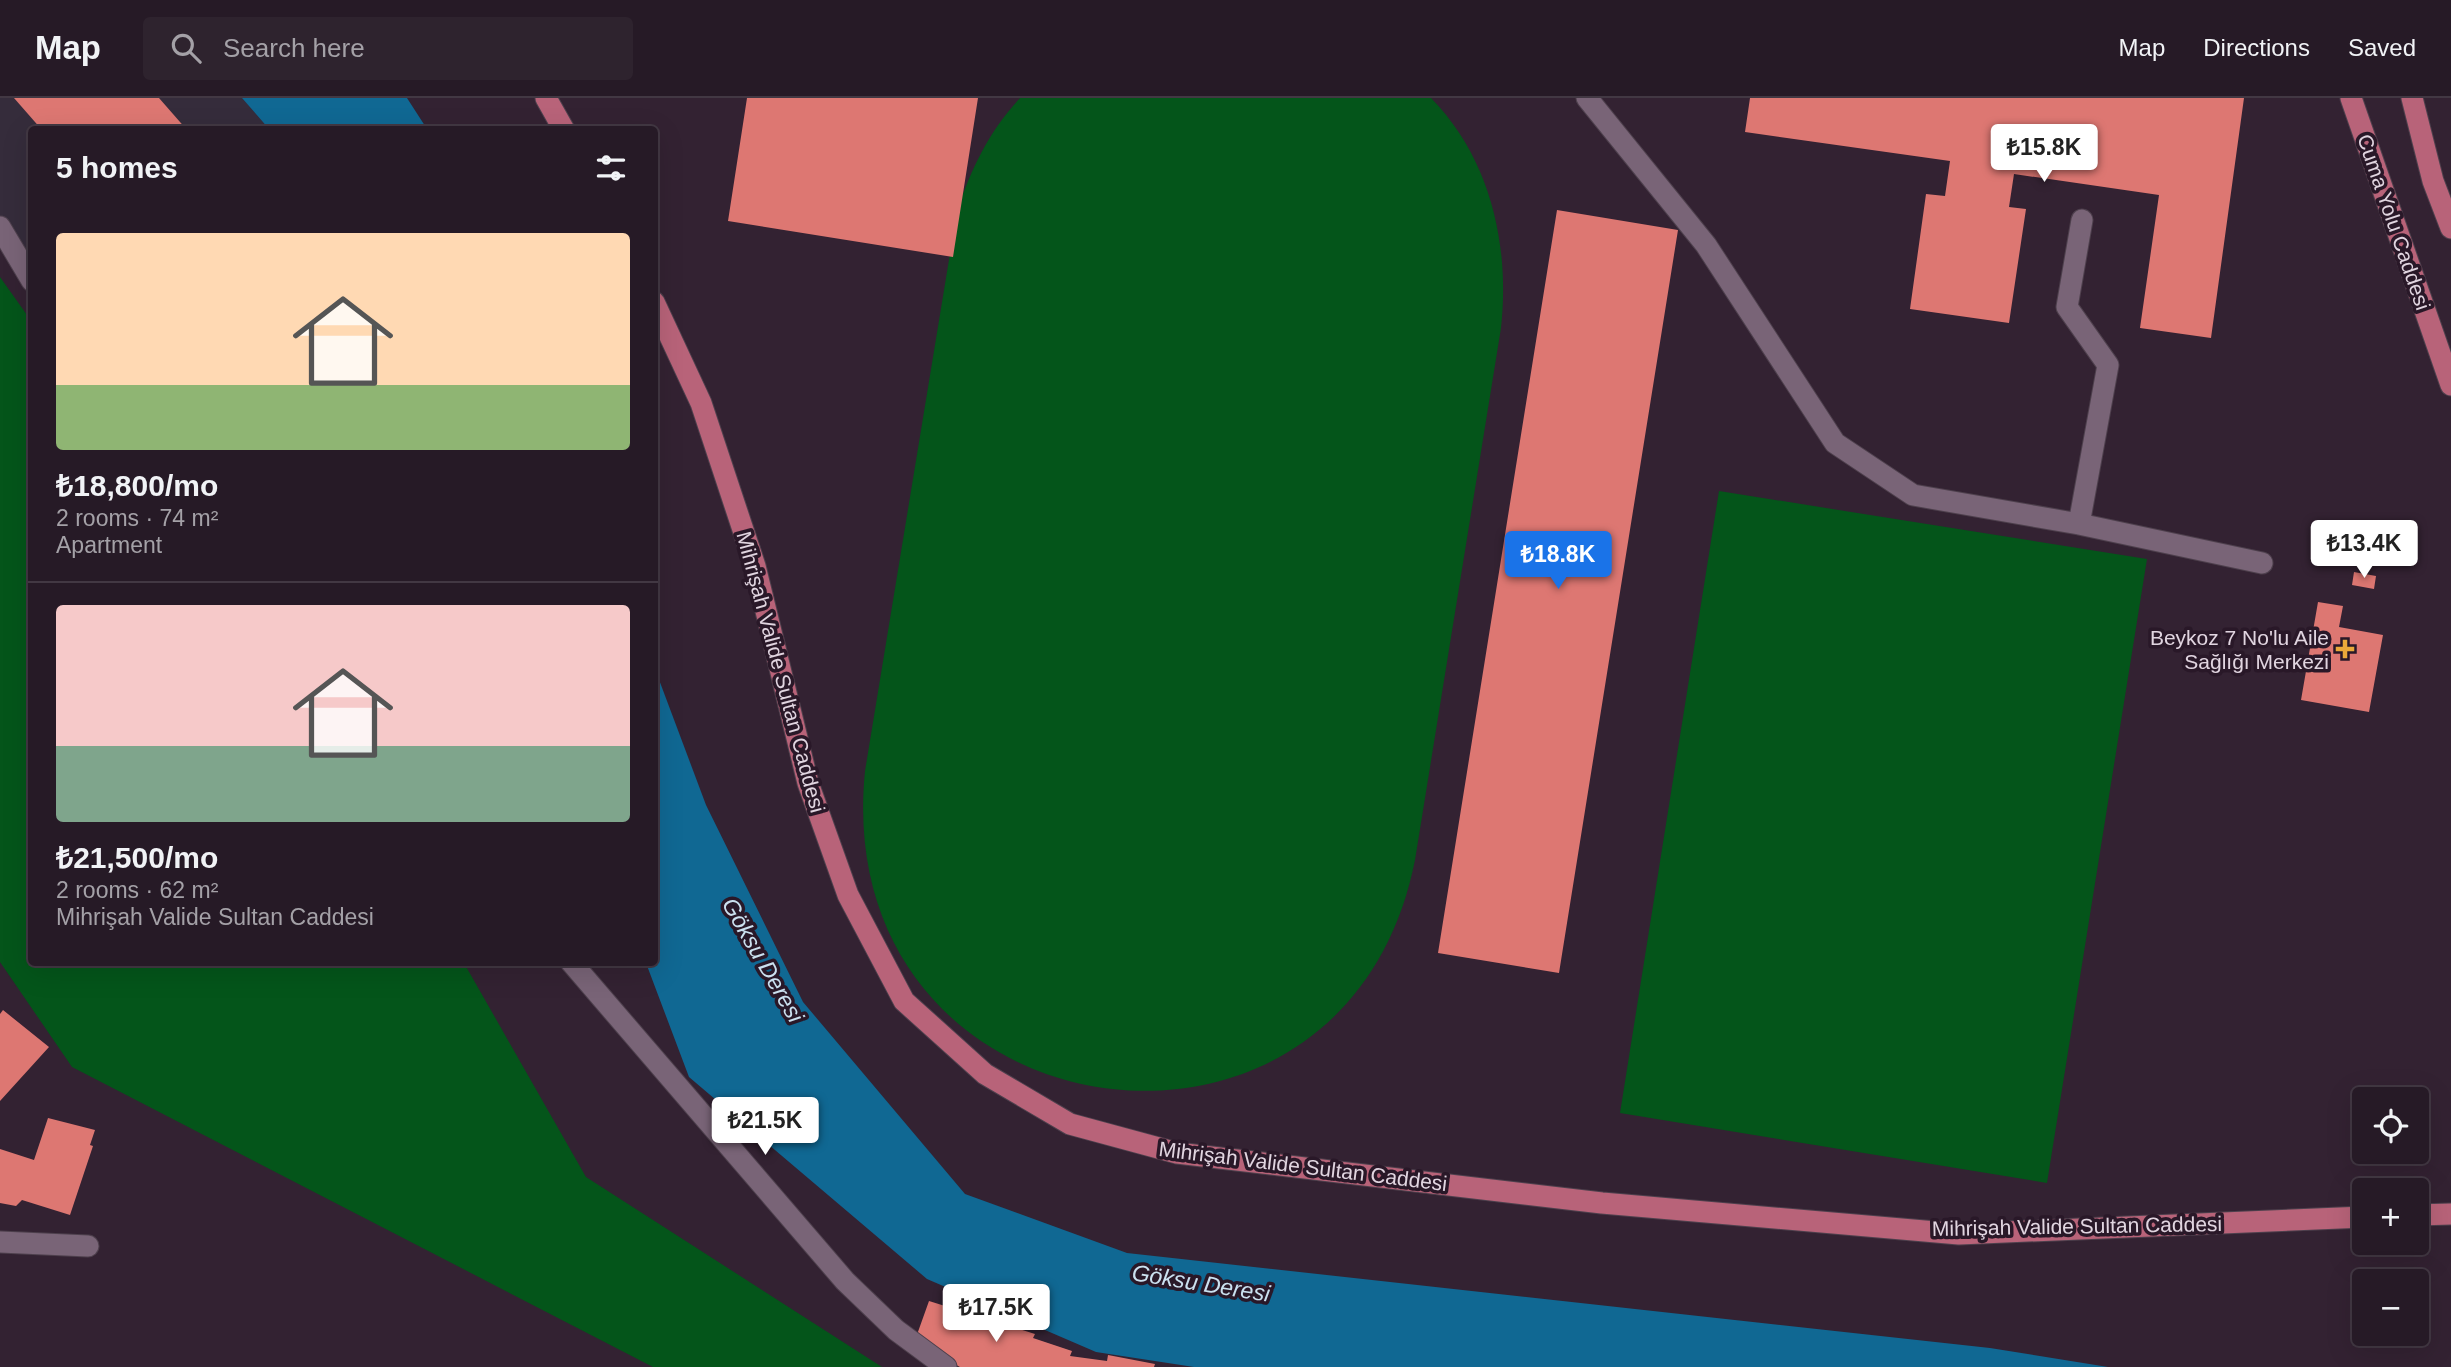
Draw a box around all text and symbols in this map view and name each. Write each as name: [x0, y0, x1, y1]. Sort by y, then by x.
search box: [143, 17, 633, 80]
text: Map: [35, 29, 101, 66]
icon: search: [167, 29, 205, 67]
text: Search here: [223, 33, 365, 63]
text: Map: [2119, 34, 2165, 61]
text: Directions: [2203, 34, 2310, 61]
text: Saved: [2348, 34, 2416, 61]
pin: ₺15.8K: [1987, 125, 2101, 184]
street label: Cuma Yolu Caddesi: [2353, 131, 2435, 313]
text: ₺15.8K: [2007, 134, 2081, 160]
icon: filters: [592, 149, 630, 187]
text: 5 homes: [56, 151, 178, 184]
icon: home: [280, 278, 406, 404]
text: ₺18,800/mo: [56, 469, 218, 502]
text: 2 rooms · 74 m²: [56, 505, 218, 531]
pin: ₺13.4K: [2307, 520, 2421, 580]
street label: Mihrişah Valide Sultan Caddesi: [732, 529, 830, 815]
text: ₺13.4K: [2327, 530, 2401, 556]
text: Apartment: [56, 532, 162, 558]
pin: ₺18.8K: [1501, 532, 1615, 591]
text: ₺18.8K: [1521, 541, 1595, 567]
place label: Beykoz 7 No'lu Aile Sağlığı Merkezi: [2150, 626, 2329, 673]
marker: Beykoz 7 No'lu Aile Sağlığı Merkezi: [2335, 639, 2355, 659]
icon: home: [280, 650, 406, 776]
text: ₺21,500/mo: [56, 841, 218, 874]
text: 2 rooms · 62 m²: [56, 877, 218, 903]
water label: Göksu Deresi: [717, 893, 810, 1028]
text: Mihrişah Valide Sultan Caddesi: [56, 904, 374, 930]
map controls: [2352, 1087, 2429, 1346]
button: locate: [2352, 1087, 2429, 1164]
pin: ₺21.5K: [708, 1098, 822, 1157]
text: ₺21.5K: [728, 1107, 802, 1133]
street label: Mihrişah Valide Sultan Caddesi: [1158, 1137, 1448, 1195]
button: +: [2352, 1178, 2429, 1255]
street label: Mihrişah Valide Sultan Caddesi: [1932, 1212, 2222, 1240]
water label: Göksu Deresi: [1130, 1259, 1273, 1307]
button: −: [2352, 1269, 2429, 1346]
pin: ₺17.5K: [939, 1284, 1053, 1344]
text: ₺17.5K: [959, 1294, 1033, 1320]

